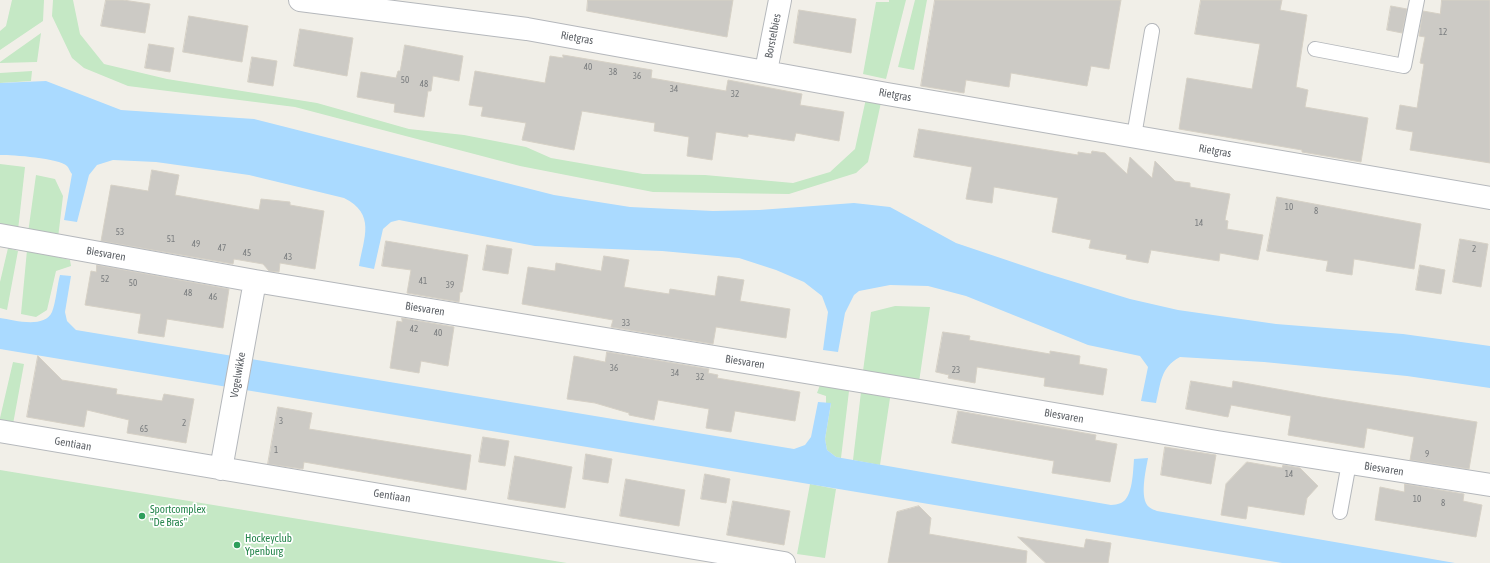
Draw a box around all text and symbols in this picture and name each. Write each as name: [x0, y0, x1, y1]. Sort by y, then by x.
street label: Borstelbies: [762, 13, 784, 59]
house number: 12: [1439, 27, 1447, 37]
street label: Rietgras: [560, 29, 594, 47]
house number: 40: [584, 62, 592, 72]
house number: 38: [609, 67, 617, 77]
house number: 36: [633, 71, 641, 81]
house number: 50: [401, 75, 409, 85]
house number: 48: [420, 79, 428, 89]
house number: 34: [670, 84, 678, 94]
street label: Rietgras: [878, 86, 912, 104]
house number: 32: [731, 89, 739, 99]
street label: Rietgras: [1198, 142, 1232, 160]
house number: 10: [1285, 202, 1293, 212]
house number: 8: [1314, 206, 1318, 216]
house number: 14: [1195, 218, 1203, 228]
house number: 53: [116, 227, 124, 237]
house number: 51: [167, 234, 175, 244]
house number: 49: [192, 239, 200, 249]
house number: 47: [218, 243, 226, 253]
street label: Biesvaren: [85, 244, 127, 264]
house number: 2: [1472, 244, 1476, 254]
house number: 45: [243, 248, 251, 258]
house number: 43: [284, 252, 292, 262]
house number: 52: [101, 274, 109, 284]
house number: 41: [419, 276, 427, 286]
house number: 50: [129, 278, 137, 288]
house number: 39: [446, 280, 454, 290]
house number: 48: [184, 288, 192, 298]
house number: 46: [209, 292, 217, 302]
street label: Biesvaren: [404, 299, 446, 319]
house number: 33: [622, 318, 630, 328]
house number: 42: [410, 324, 418, 334]
house number: 40: [434, 328, 442, 338]
street label: Vogelwikke: [227, 351, 249, 399]
street label: Biesvaren: [724, 352, 766, 372]
house number: 36: [610, 363, 618, 373]
house number: 23: [952, 365, 960, 375]
house number: 34: [671, 368, 679, 378]
house number: 32: [696, 372, 704, 382]
street label: Biesvaren: [1043, 406, 1085, 426]
house number: 3: [279, 416, 283, 426]
house number: 2: [182, 418, 186, 428]
house number: 65: [140, 424, 148, 434]
street label: Gentiaan: [53, 434, 93, 454]
house number: 1: [274, 445, 278, 455]
house number: 9: [1425, 449, 1429, 459]
street label: Biesvaren: [1363, 459, 1405, 479]
house number: 14: [1285, 469, 1293, 479]
street label: Gentiaan: [372, 487, 412, 505]
house number: 10: [1413, 494, 1421, 504]
house number: 8: [1441, 498, 1445, 508]
place label: Sportcomplex "De Bras": [150, 503, 206, 529]
marker: Sportcomplex "De Bras": [137, 511, 147, 521]
place label: Hockeyclub Ypenburg: [245, 532, 292, 558]
marker: Hockeyclub Ypenburg: [232, 540, 242, 550]

